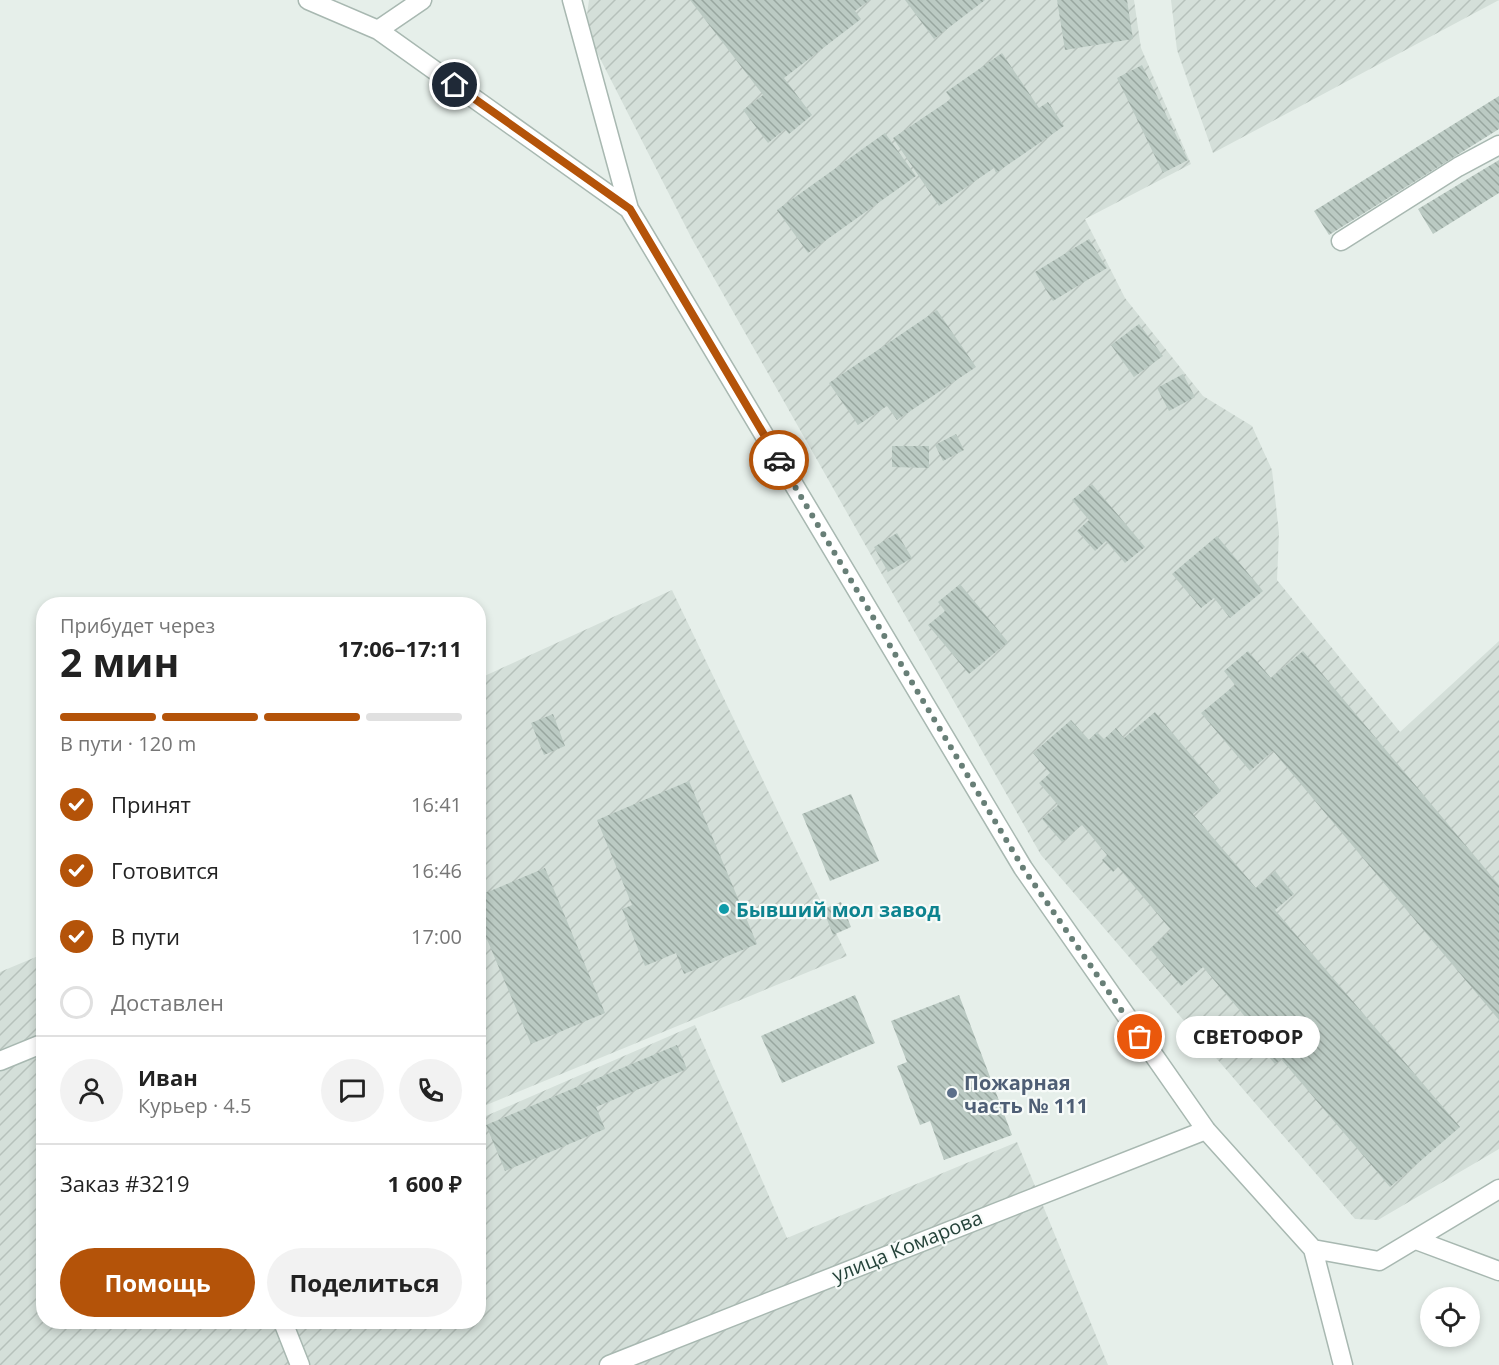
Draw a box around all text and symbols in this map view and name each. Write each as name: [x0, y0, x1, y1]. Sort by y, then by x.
pin: [429, 59, 480, 110]
icon: home: [438, 68, 471, 101]
courier: [749, 430, 809, 490]
icon: car: [763, 444, 796, 477]
text: Прибудет через: [60, 612, 215, 639]
text: 17:06–17:11: [338, 633, 462, 663]
text: 2 мин: [60, 635, 179, 688]
text: В пути · 120 m: [60, 730, 196, 757]
icon: check: [60, 788, 93, 821]
text: Принят: [111, 789, 191, 819]
text: 16:41: [411, 791, 462, 818]
icon: check: [60, 854, 93, 887]
text: Готовится: [111, 855, 219, 885]
text: 16:46: [411, 857, 462, 884]
place label: Бывший мол завод: [736, 896, 941, 923]
marker: Бывший мол завод: [717, 902, 731, 916]
icon: check: [60, 920, 93, 953]
text: В пути: [111, 921, 180, 951]
text: 17:00: [411, 923, 462, 950]
text: Доставлен: [111, 987, 224, 1017]
pin: [1114, 1011, 1165, 1062]
callout: СВЕТОФОР: [1176, 1016, 1320, 1058]
icon: bag: [1123, 1020, 1156, 1053]
text: СВЕТОФОР: [1193, 1023, 1303, 1050]
button: person: [60, 1059, 123, 1122]
button: chat: [321, 1059, 384, 1122]
button: phone: [399, 1059, 462, 1122]
text: Иван: [138, 1062, 198, 1092]
place label: Пожарная часть № 111: [964, 1069, 1088, 1119]
marker: Пожарная часть № 111: [945, 1086, 959, 1100]
text: Курьер · 4.5: [138, 1092, 252, 1119]
text: Заказ #3219: [60, 1168, 190, 1198]
text: 1 600 ₽: [387, 1168, 462, 1198]
street label: улица Комарова: [828, 1204, 986, 1288]
button: Помощь: [60, 1248, 255, 1317]
button: Поделиться: [267, 1248, 462, 1317]
map controls: [1420, 1287, 1480, 1347]
button: locate: [1420, 1287, 1480, 1347]

